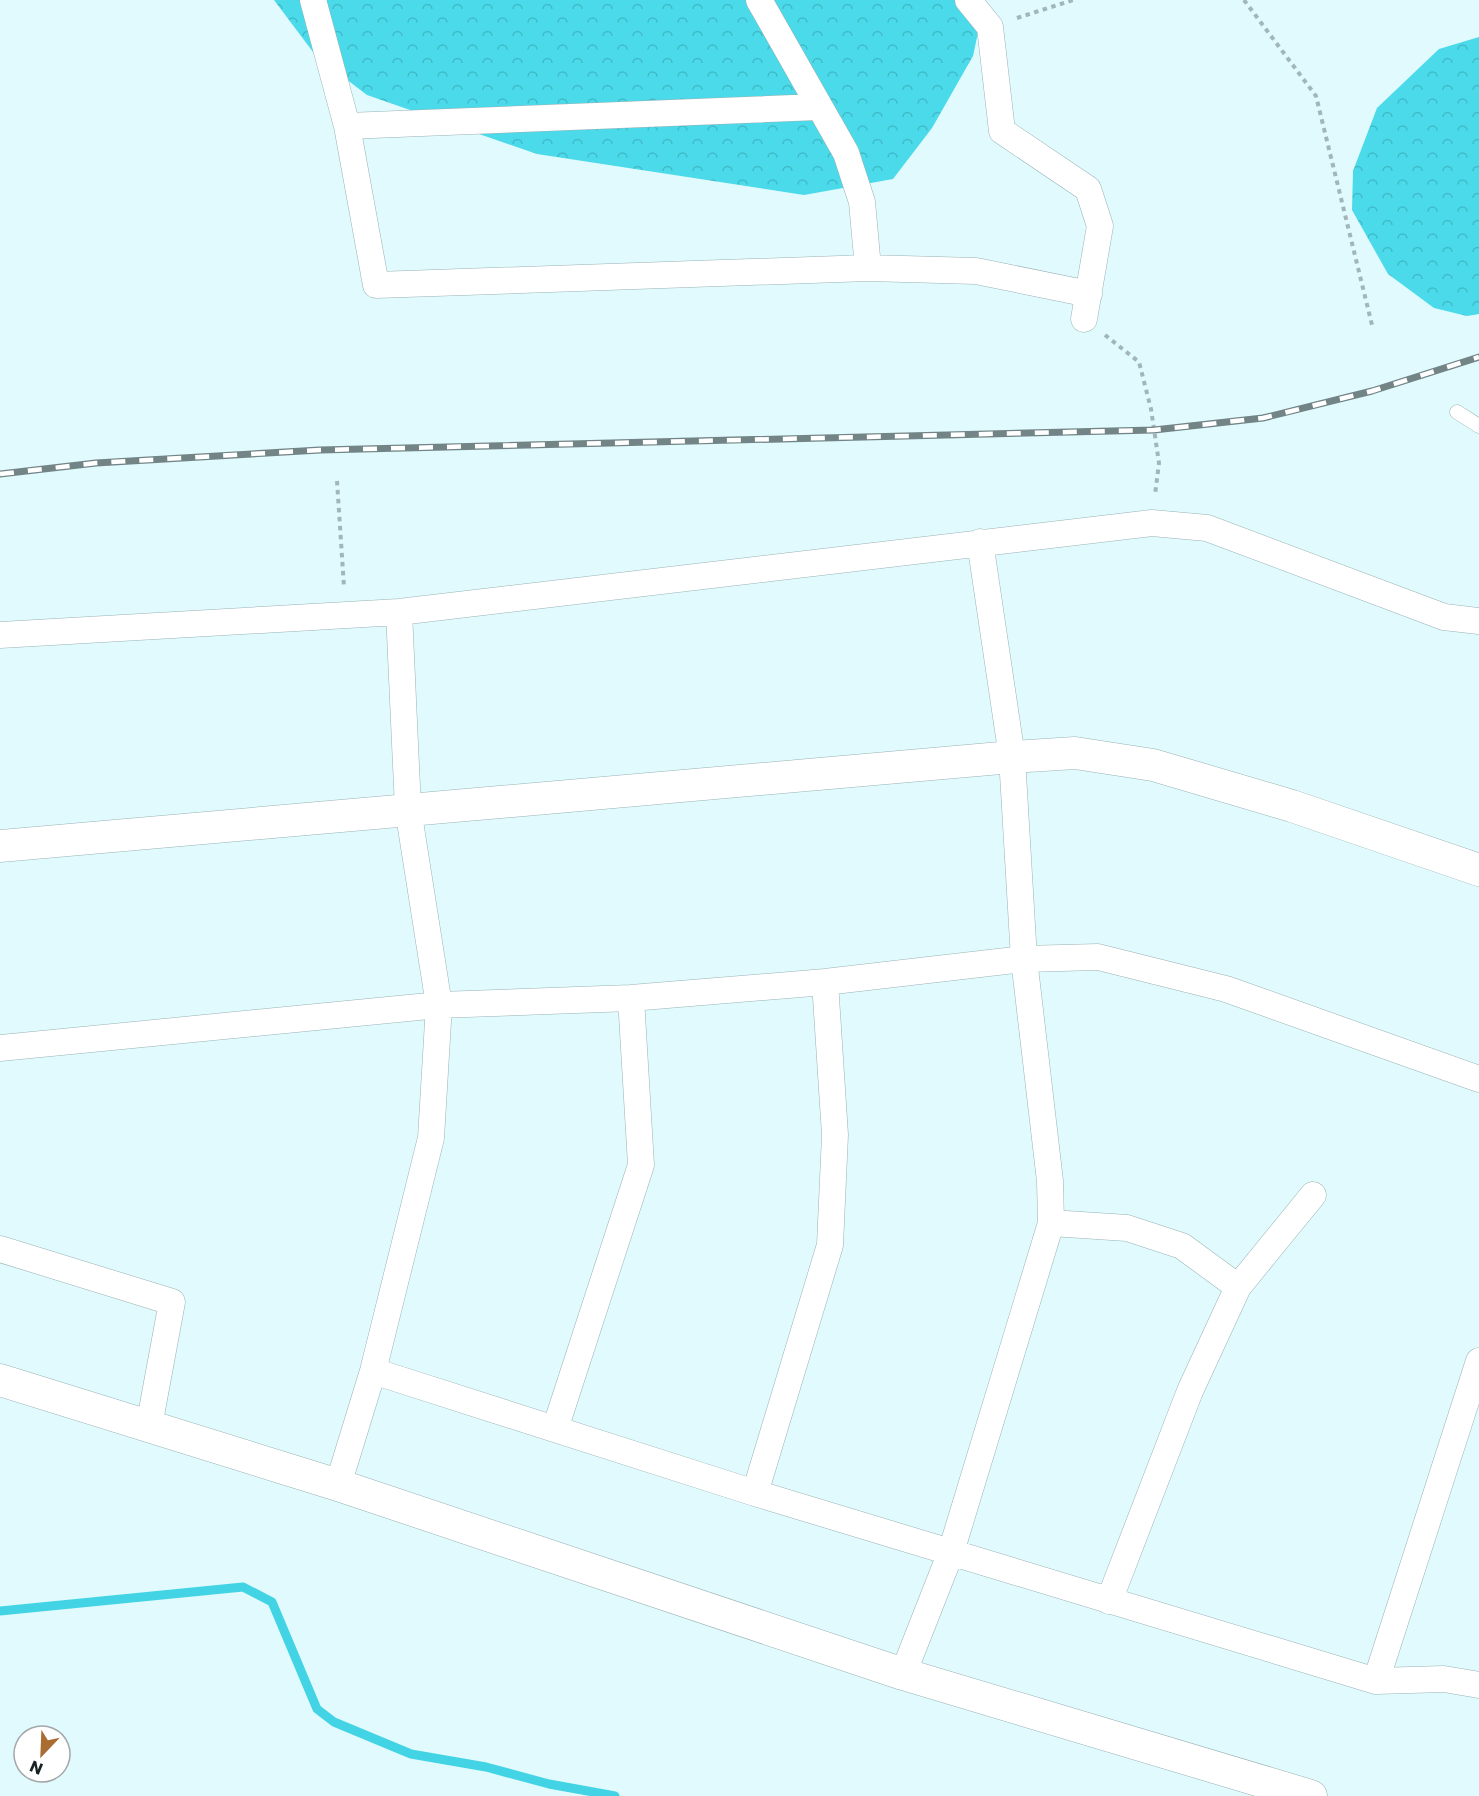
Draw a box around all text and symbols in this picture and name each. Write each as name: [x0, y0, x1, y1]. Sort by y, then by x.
north arrow: [12, 1724, 72, 1784]
text: N: [26, 1754, 46, 1780]

